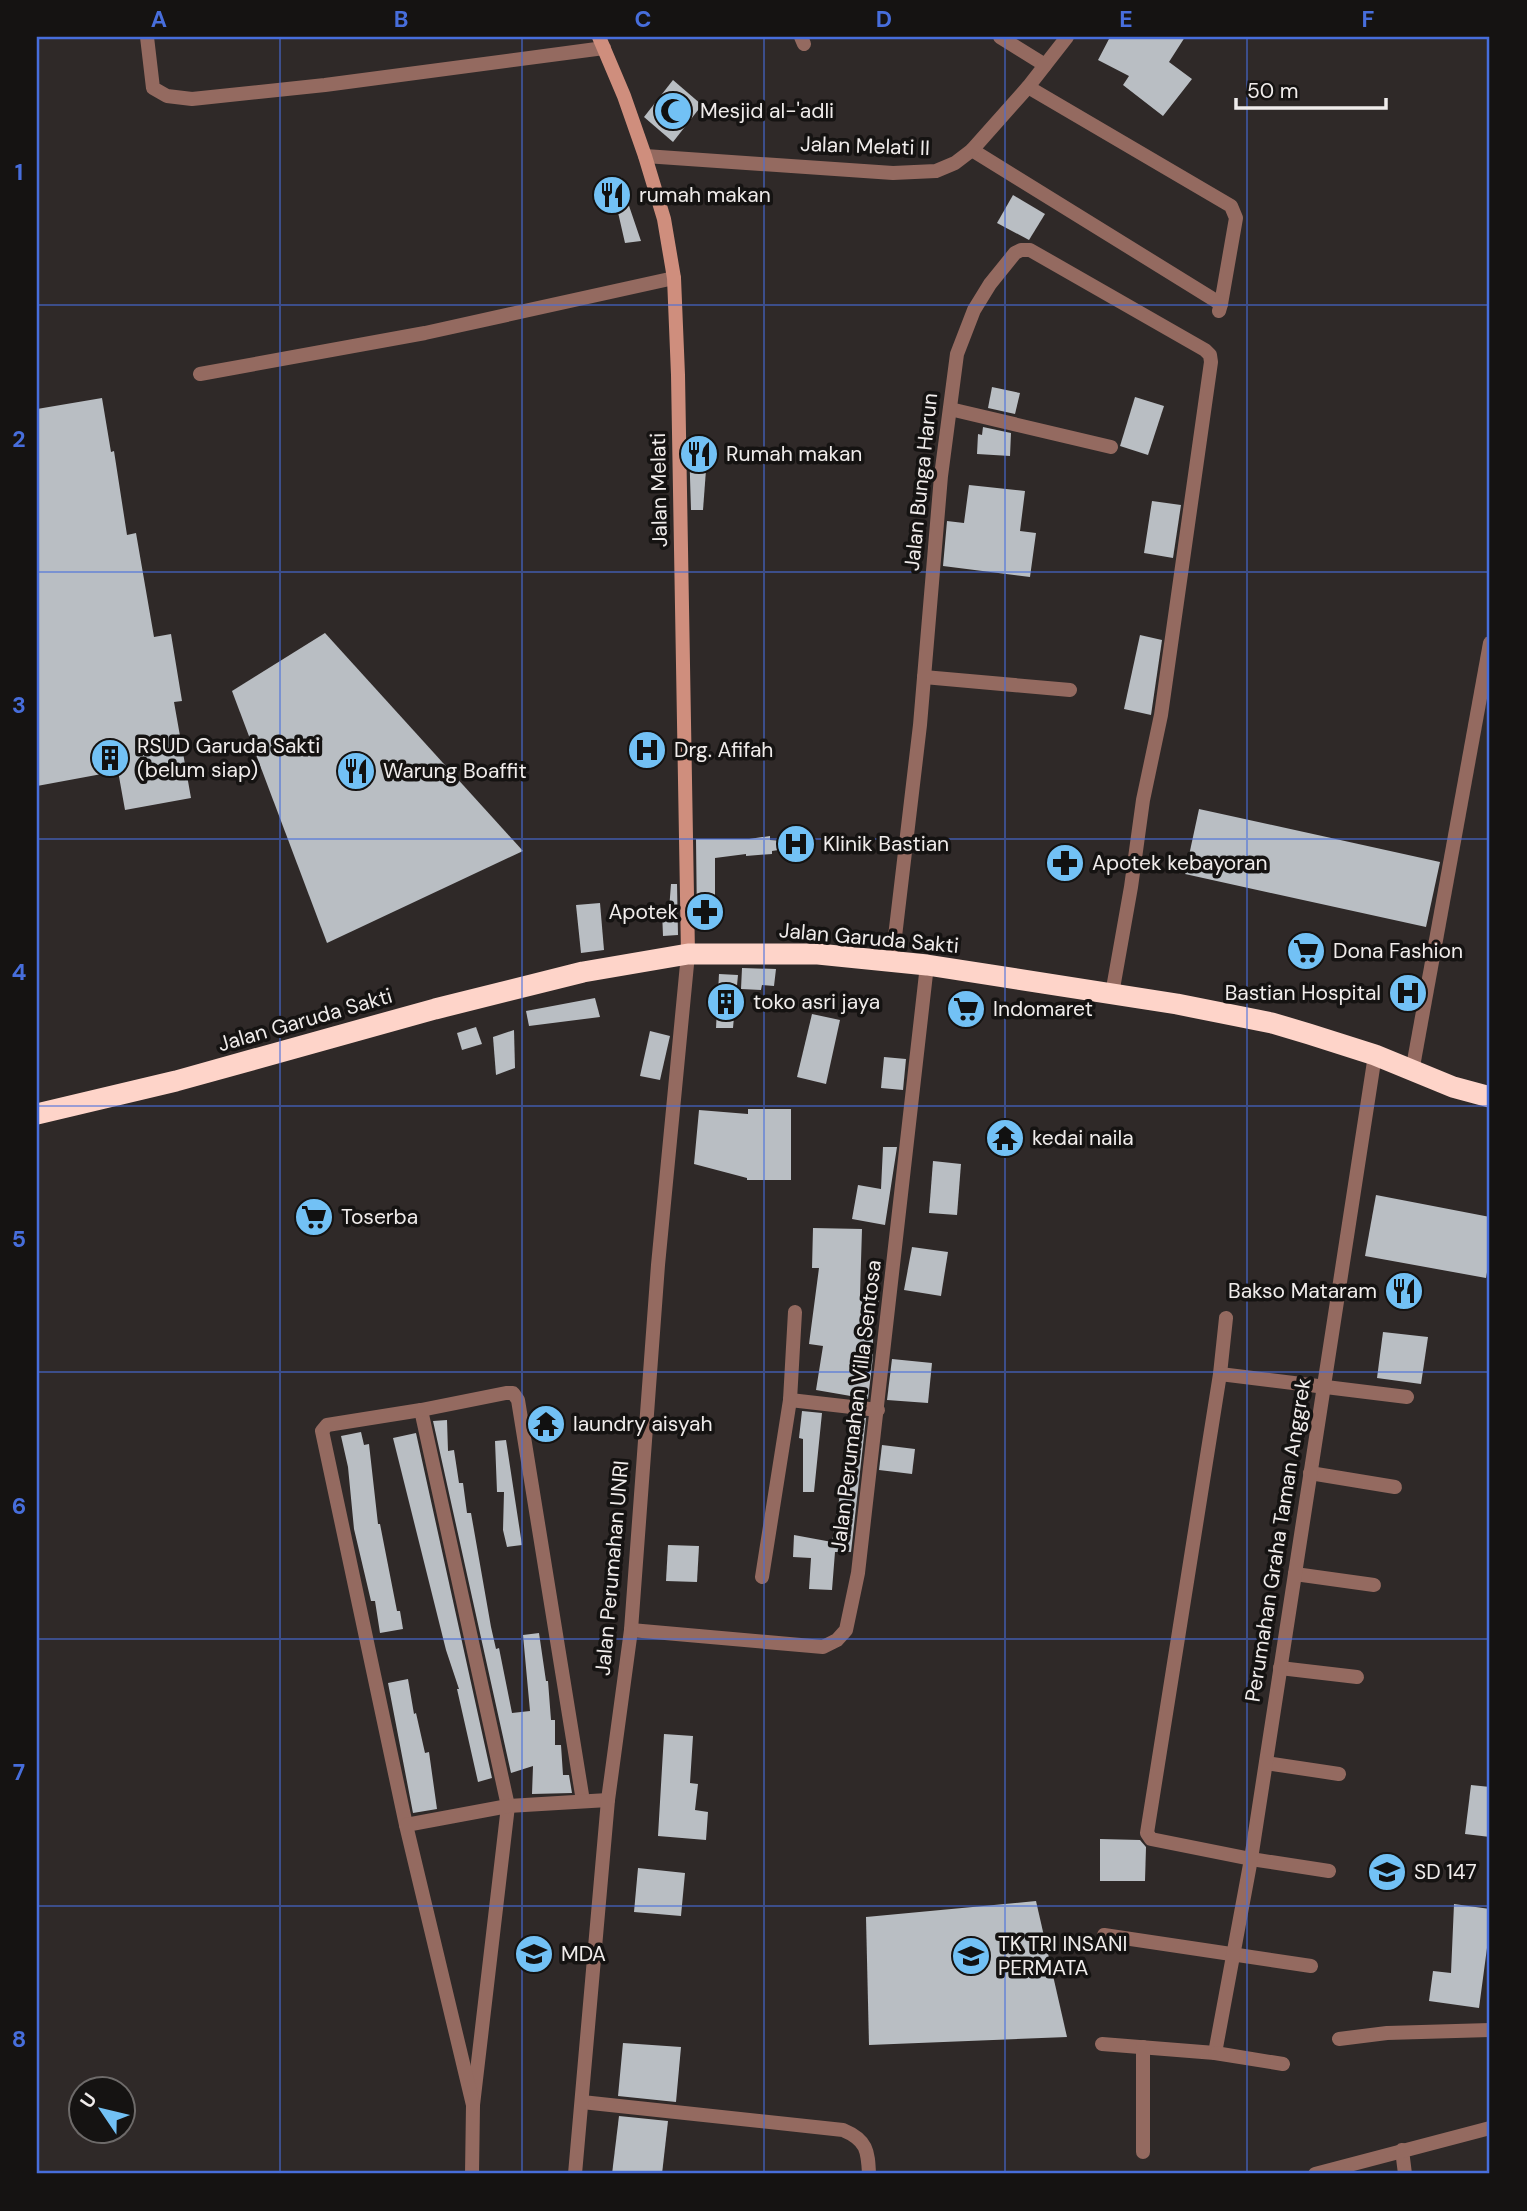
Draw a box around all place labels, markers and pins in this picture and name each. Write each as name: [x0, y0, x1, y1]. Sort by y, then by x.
mosque icon: Mesjid al-'adli: [652, 90, 694, 132]
place label: Mesjid al-'adli: [700, 97, 834, 125]
restaurant icon: rumah makan: [591, 174, 633, 216]
place label: rumah makan: [639, 181, 771, 209]
restaurant icon: Rumah makan: [678, 433, 720, 475]
place label: Rumah makan: [726, 440, 862, 468]
hospital icon: Drg. Afifah: [626, 729, 668, 771]
place label: RSUD Garuda Sakti (belum siap): [137, 732, 320, 784]
place label: Drg. Afifah: [674, 736, 773, 764]
building icon: RSUD Garuda Sakti (belum siap): [89, 737, 131, 779]
restaurant icon: Warung Boaffit: [335, 750, 377, 792]
place label: Warung Boaffit: [383, 757, 527, 785]
hospital icon: Klinik Bastian: [775, 823, 817, 865]
place label: Klinik Bastian: [823, 830, 949, 858]
pharmacy icon: Apotek kebayoran: [1044, 842, 1086, 884]
place label: Apotek kebayoran: [1092, 849, 1268, 877]
pharmacy icon: Apotek: [684, 891, 726, 933]
place label: Apotek: [608, 898, 678, 926]
supermarket icon: Dona Fashion: [1285, 930, 1327, 972]
place label: Dona Fashion: [1333, 937, 1463, 965]
hospital icon: Bastian Hospital: [1387, 972, 1429, 1014]
place label: Bastian Hospital: [1225, 979, 1381, 1007]
building icon: toko asri jaya: [705, 981, 747, 1023]
place label: toko asri jaya: [753, 988, 880, 1016]
supermarket icon: Indomaret: [945, 988, 987, 1030]
place label: Indomaret: [993, 995, 1093, 1023]
temple icon: kedai naila: [984, 1117, 1026, 1159]
place label: kedai naila: [1032, 1124, 1134, 1152]
supermarket icon: Toserba: [293, 1196, 335, 1238]
place label: Toserba: [341, 1203, 418, 1231]
restaurant icon: Bakso Mataram: [1383, 1270, 1425, 1312]
place label: Bakso Mataram: [1228, 1277, 1377, 1305]
temple icon: laundry aisyah: [525, 1403, 567, 1445]
place label: laundry aisyah: [573, 1410, 712, 1438]
school or university icon: SD 147: [1366, 1851, 1408, 1893]
place label: SD 147: [1414, 1858, 1477, 1886]
place label: TK TRI INSANI PERMATA: [998, 1930, 1127, 1982]
school or university icon: MDA: [513, 1933, 555, 1975]
school or university icon: TK TRI INSANI PERMATA: [950, 1935, 992, 1977]
place label: MDA: [561, 1940, 606, 1968]

